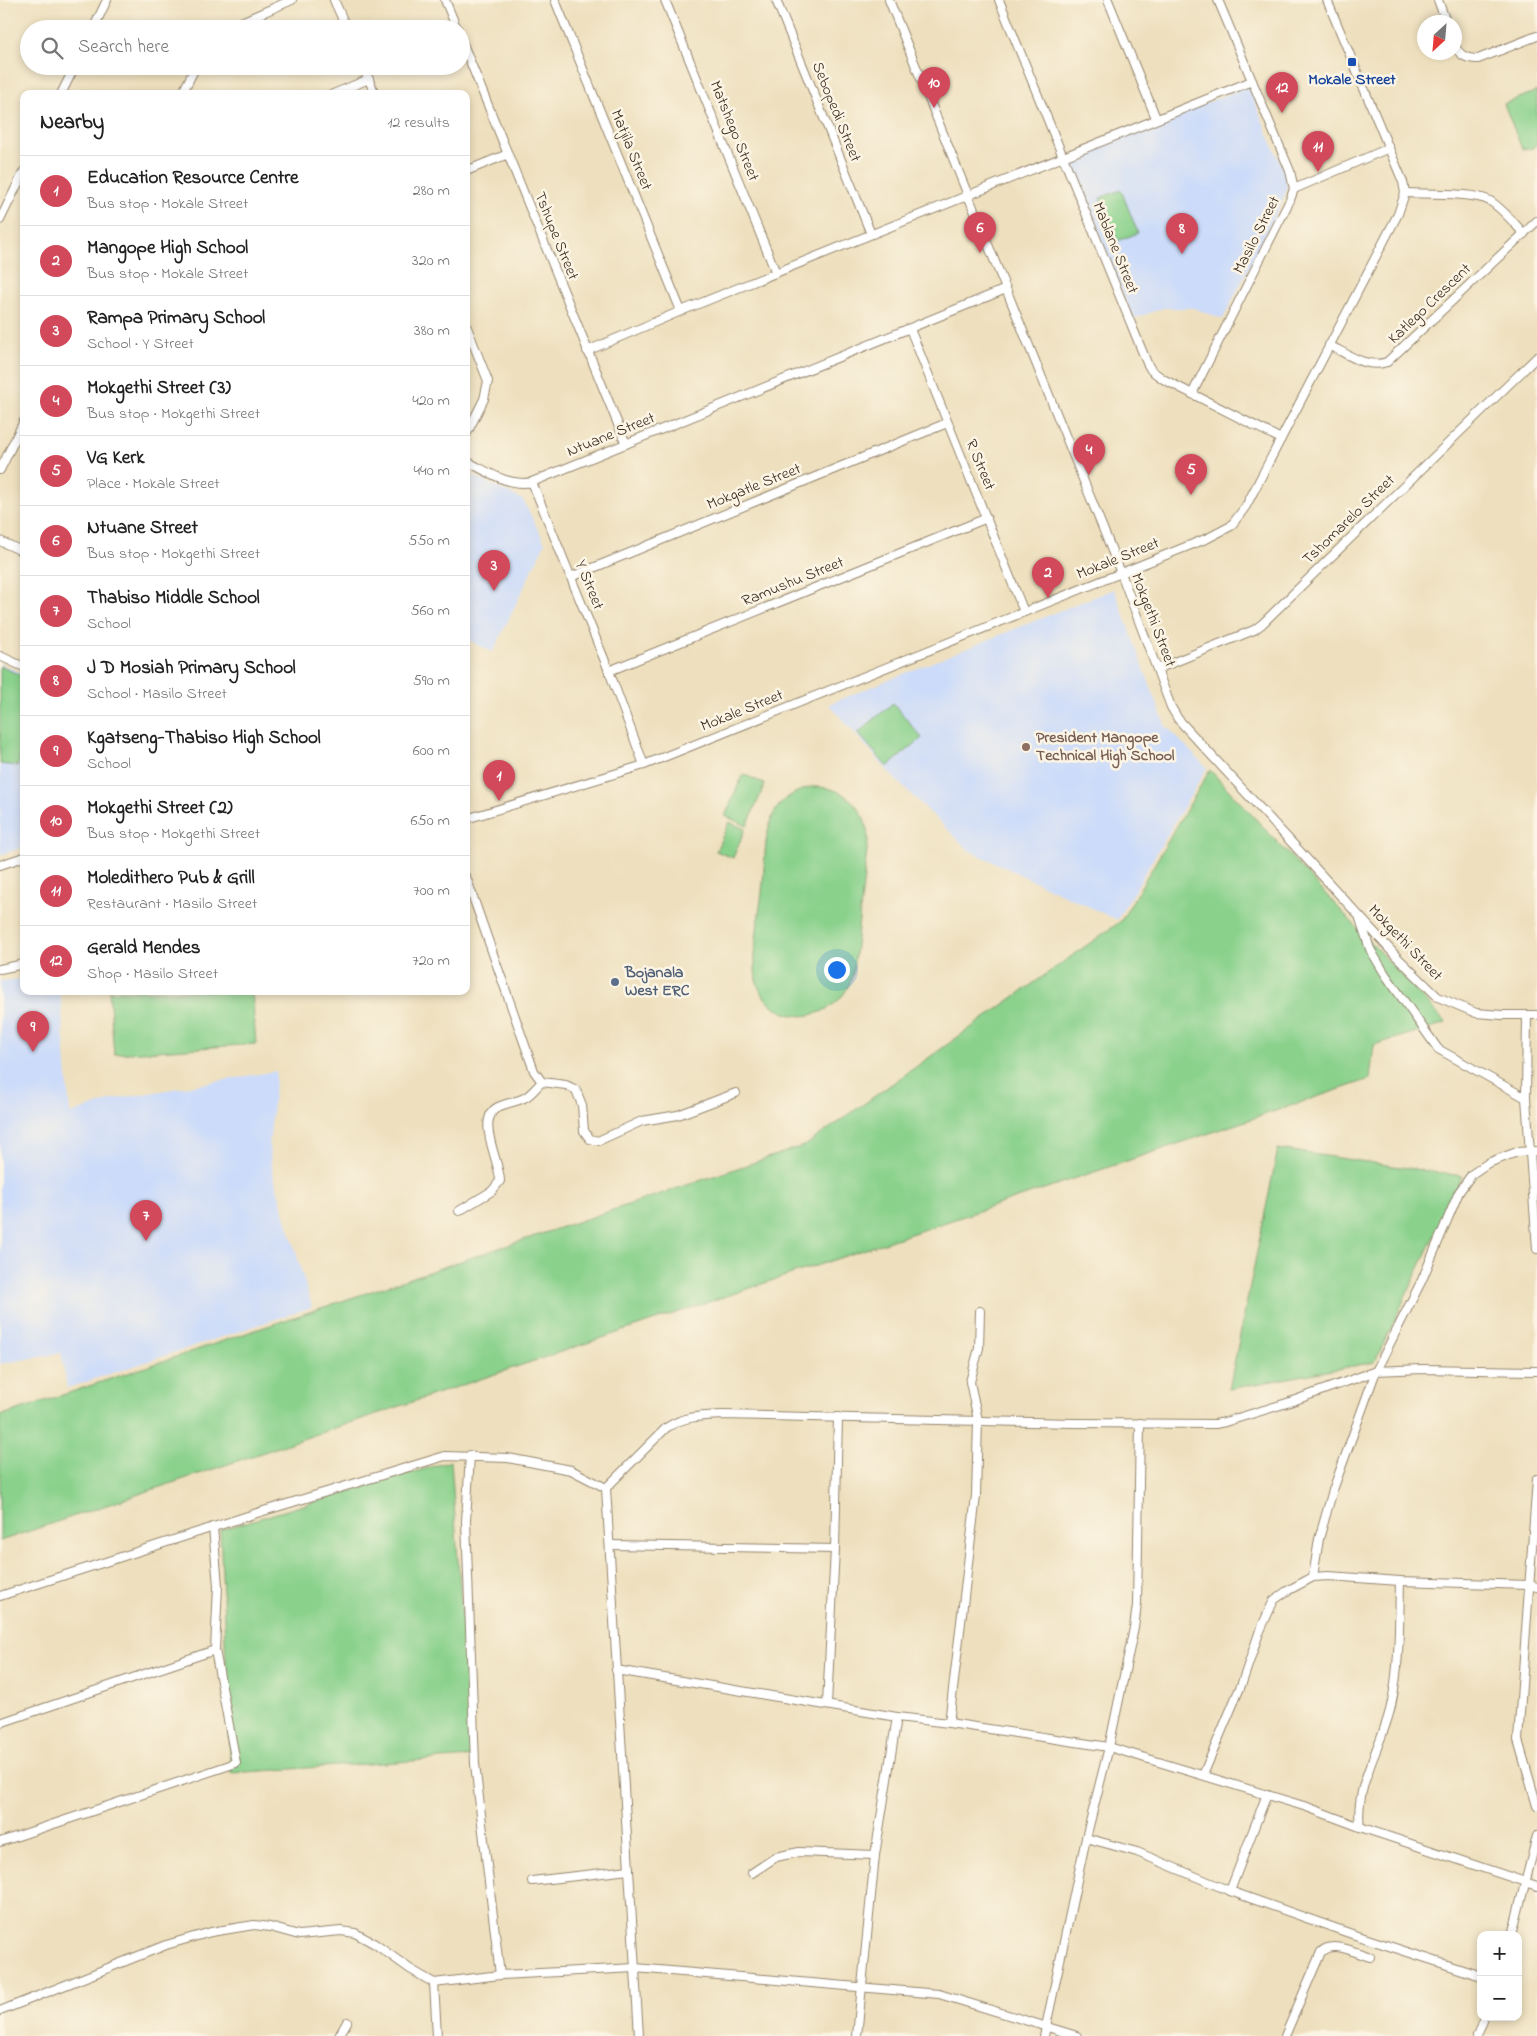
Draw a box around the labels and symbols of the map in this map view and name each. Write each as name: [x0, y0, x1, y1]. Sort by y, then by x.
north arrow: [1417, 15, 1462, 60]
marker: Mokale Street: [1346, 56, 1358, 68]
street label: Sebopedi Street: [805, 58, 867, 166]
pin: 10: [918, 67, 950, 108]
place label: Mokale Street: [1308, 68, 1396, 92]
pin: 12: [1266, 72, 1298, 113]
street label: Matshego Street: [703, 77, 765, 185]
street label: Matjila Street: [604, 106, 658, 195]
pin: 11: [1302, 131, 1334, 172]
street label: Tshupe Street: [527, 188, 585, 284]
street label: Masilo Street: [1227, 191, 1287, 278]
street label: Mablane Street: [1086, 199, 1145, 298]
pin: 6: [964, 212, 996, 253]
pin: 8: [1166, 213, 1198, 254]
street label: Katlego Crescent: [1383, 258, 1478, 350]
street label: Ntuane Street: [563, 406, 659, 464]
pin: 4: [1073, 434, 1105, 475]
street label: R Street: [959, 436, 1002, 495]
pin: 5: [1175, 454, 1207, 495]
street label: Mokgatle Street: [703, 457, 805, 517]
street label: Tshomarelo Street: [1297, 469, 1401, 571]
street label: Mokale Street: [1073, 531, 1164, 586]
pin: 3: [478, 550, 510, 591]
street label: Ramushu Street: [738, 550, 848, 613]
street label: Y Street: [568, 557, 610, 614]
pin: 2: [1032, 557, 1064, 598]
street label: Mokgethi Street: [1124, 569, 1182, 671]
street label: Mokale Street: [697, 683, 788, 738]
place label: President Mangope Technical High School: [1036, 726, 1175, 769]
marker: President Mangope Technical High School: [1020, 741, 1032, 753]
pin: 1: [483, 760, 515, 801]
street label: Mokgethi Street: [1362, 899, 1448, 987]
your location: [824, 957, 850, 983]
place label: Bojanala West ERC: [624, 961, 690, 1003]
marker: Bojanala West ERC: [609, 976, 621, 988]
pin: 9: [17, 1011, 49, 1052]
pin: 7: [130, 1200, 162, 1241]

